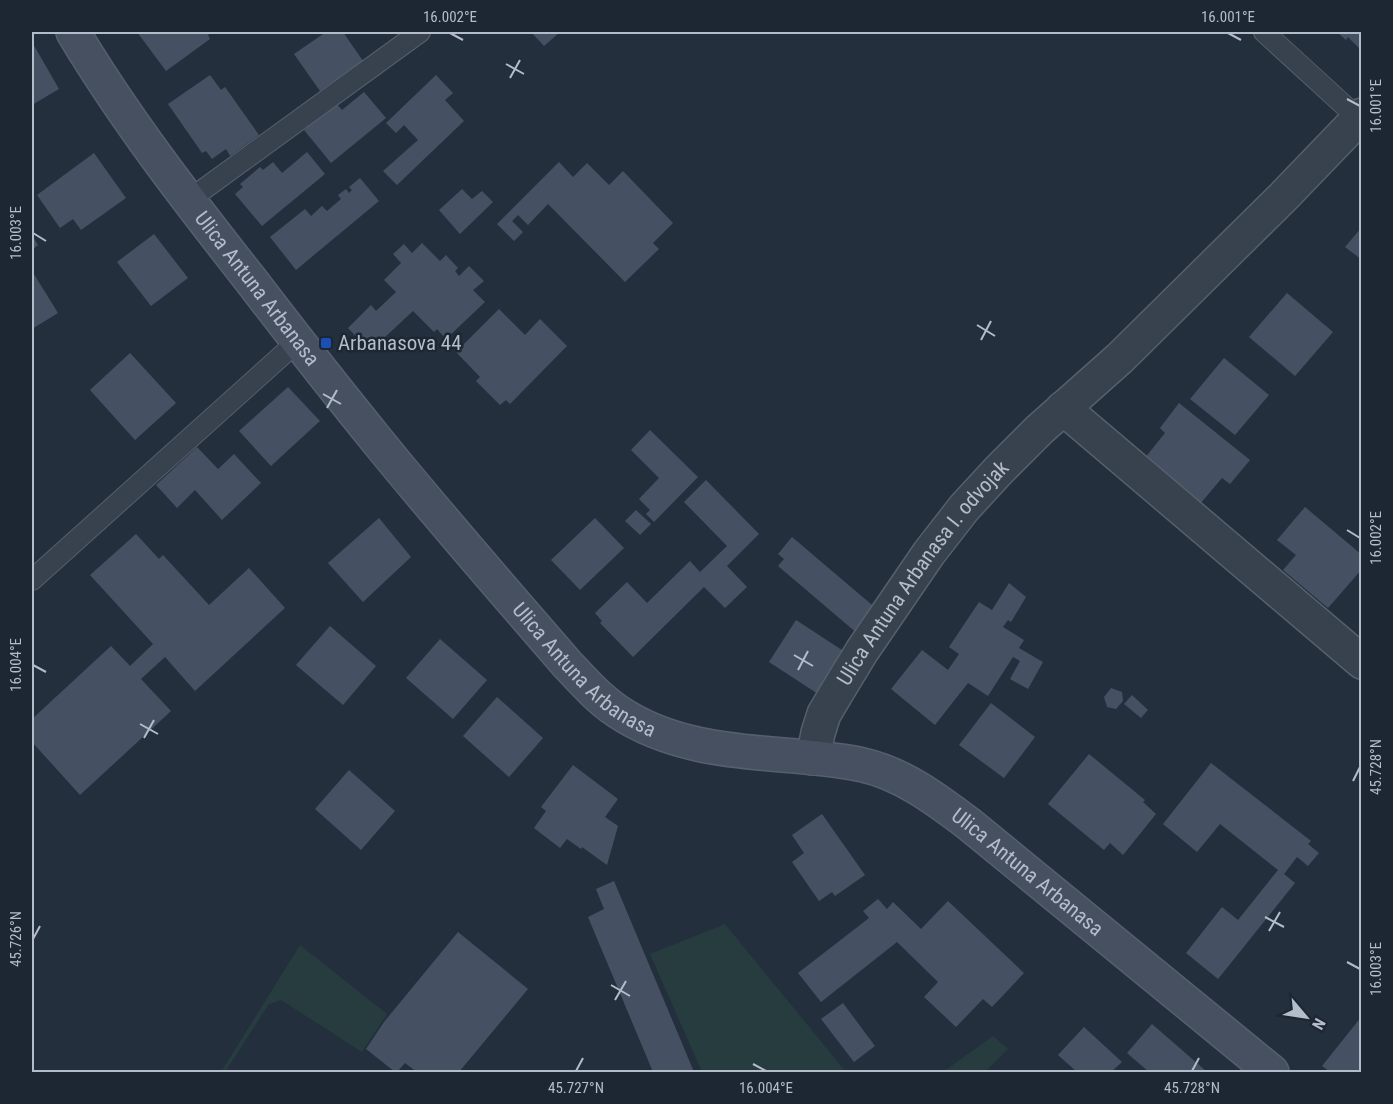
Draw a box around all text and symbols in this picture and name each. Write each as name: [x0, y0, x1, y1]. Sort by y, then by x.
text: 16.002°E: [423, 8, 477, 26]
text: 16.001°E: [1201, 8, 1255, 26]
text: 16.001°E: [1367, 79, 1385, 133]
text: 16.003°E: [7, 206, 25, 260]
street label: Ulica Antuna Arbanasa: [190, 207, 324, 370]
place label: Arbanasova 44: [338, 331, 462, 355]
marker: Arbanasova 44: [319, 336, 333, 350]
street label: Ulica Antuna Arbanasa I. odvojak: [832, 455, 1014, 690]
text: 16.002°E: [1367, 511, 1385, 565]
street label: Ulica Antuna Arbanasa: [507, 598, 659, 742]
text: 16.004°E: [7, 638, 25, 692]
text: 45.728°N: [1367, 739, 1385, 795]
street label: Ulica Antuna Arbanasa: [947, 803, 1108, 941]
text: 45.726°N: [7, 911, 25, 967]
text: 16.003°E: [1367, 942, 1385, 996]
north arrow: [1276, 987, 1336, 1047]
text: N: [1308, 1015, 1329, 1033]
text: 45.727°N: [548, 1079, 604, 1097]
text: 16.004°E: [739, 1079, 793, 1097]
text: 45.728°N: [1164, 1079, 1220, 1097]

